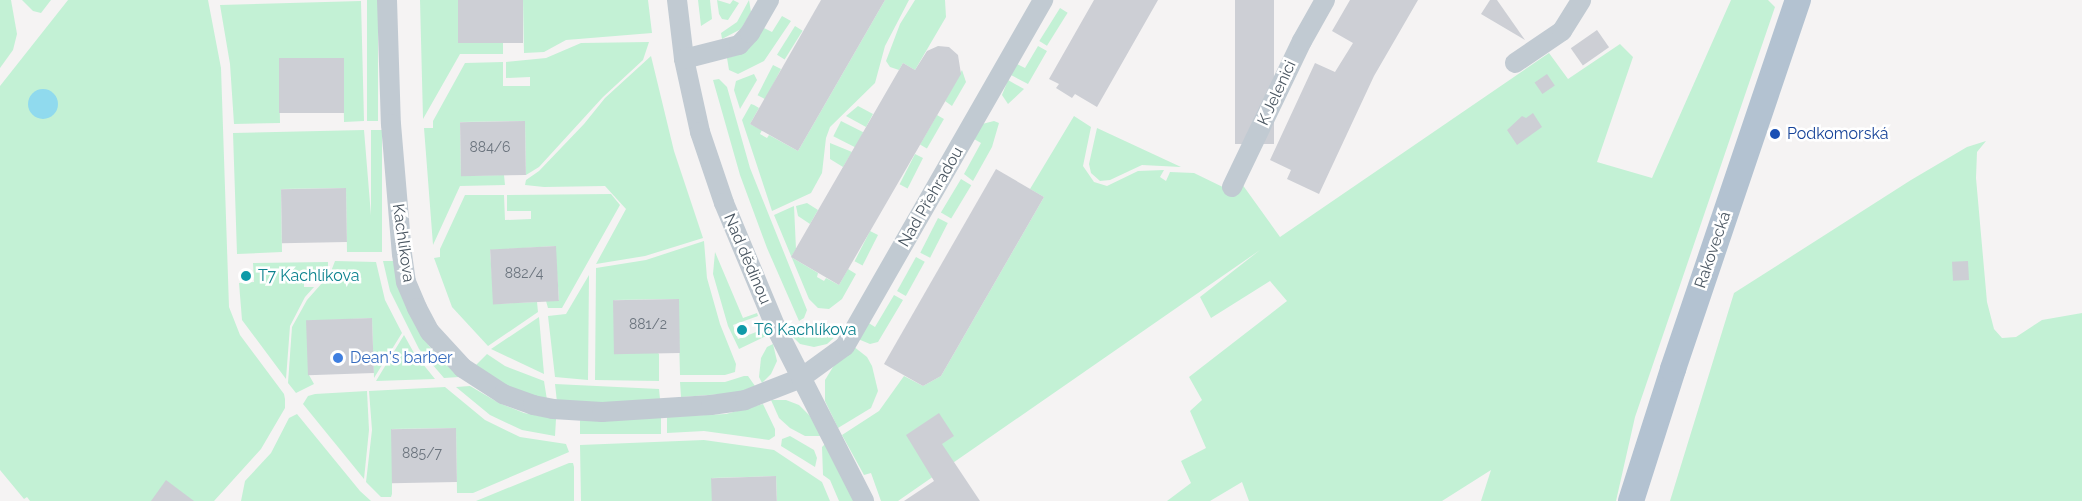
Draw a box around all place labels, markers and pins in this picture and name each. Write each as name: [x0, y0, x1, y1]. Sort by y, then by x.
place label: Podkomorská: [1787, 124, 1889, 144]
marker: Podkomorská: [1768, 127, 1782, 141]
place label: T7 Kachlíkova: [258, 266, 359, 286]
marker: T7 Kachlíkova: [239, 269, 253, 283]
place label: T6 Kachlíkova: [754, 320, 856, 340]
marker: T6 Kachlíkova: [735, 323, 749, 337]
place label: Dean's barber: [350, 348, 453, 368]
marker: Dean's barber: [331, 351, 345, 365]

